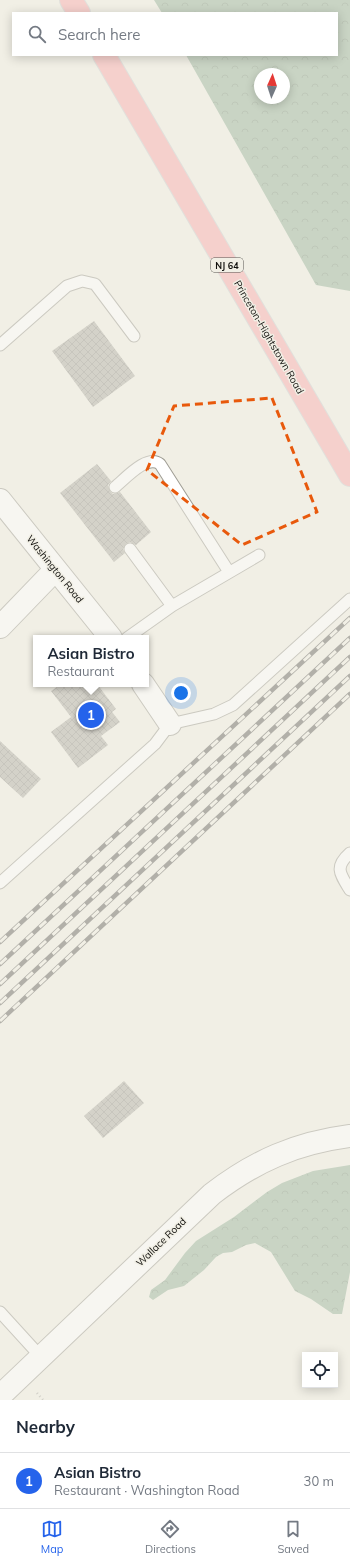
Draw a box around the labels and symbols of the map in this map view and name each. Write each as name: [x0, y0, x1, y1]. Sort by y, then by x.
north arrow: [254, 68, 290, 104]
road number: NJ 64: [211, 258, 243, 272]
street label: Princeton-Hightstown Road: [231, 278, 307, 396]
street label: Washington Road: [24, 532, 86, 606]
your location: [171, 683, 191, 703]
pin: 1: [78, 700, 104, 730]
street label: Wallace Road: [133, 1215, 189, 1269]

